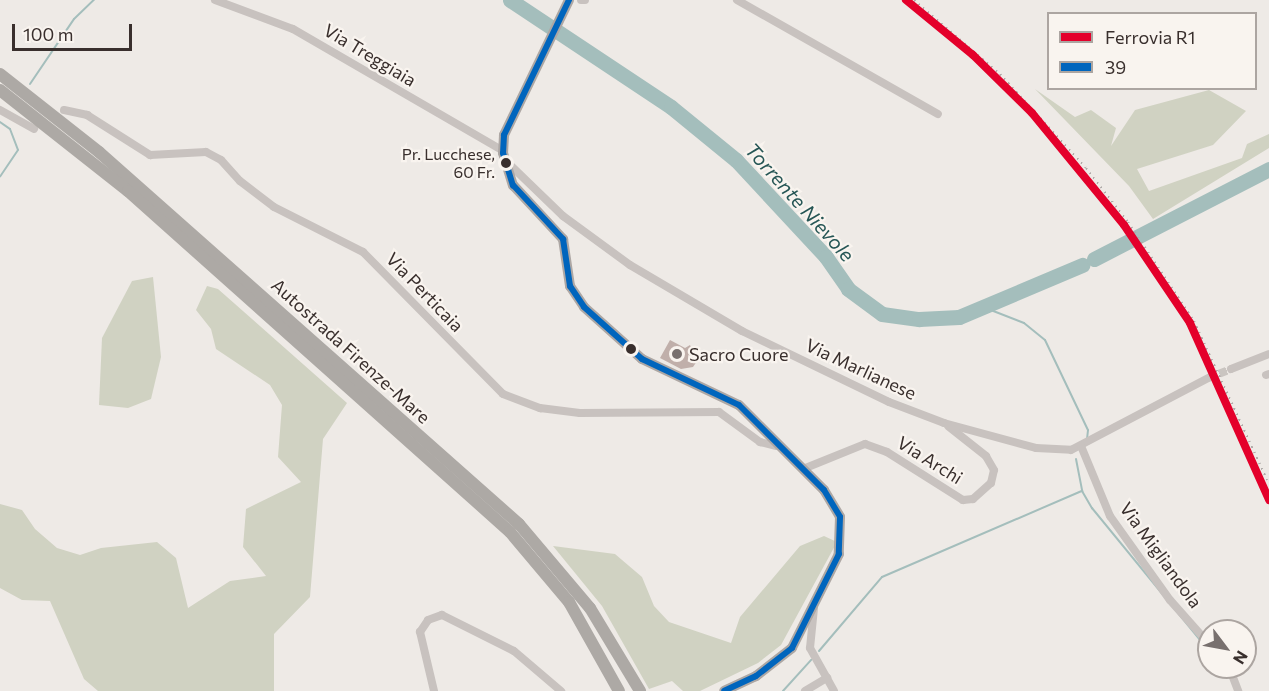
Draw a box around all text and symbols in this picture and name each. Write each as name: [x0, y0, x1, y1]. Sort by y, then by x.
scale bar: [15, 12, 135, 50]
legend: [1047, 12, 1257, 90]
street label: Via Treggiaia: [320, 19, 420, 91]
text: 100 m: [23, 23, 73, 45]
text: Ferrovia R1: [1105, 26, 1195, 48]
text: 39: [1105, 56, 1126, 78]
water label: Torrente Nievole: [740, 138, 860, 266]
place label: Pr. Lucchese, 60 Fr.: [402, 144, 495, 182]
marker: Pr. Lucchese, 60 Fr.: [500, 157, 512, 169]
street label: Via Perticaia: [382, 248, 468, 336]
street label: Autostrada Firenze-Mare: [267, 274, 435, 428]
street label: Via Marlianese: [802, 334, 920, 404]
unlabelled marker: [625, 343, 637, 355]
place label: Sacro Cuore: [689, 343, 788, 365]
marker: Sacro Cuore: [670, 347, 684, 361]
street label: Via Archi: [893, 432, 967, 488]
street label: Via Migliandola: [1115, 498, 1207, 612]
north arrow: [1197, 619, 1257, 679]
text: N: [1230, 648, 1252, 668]

